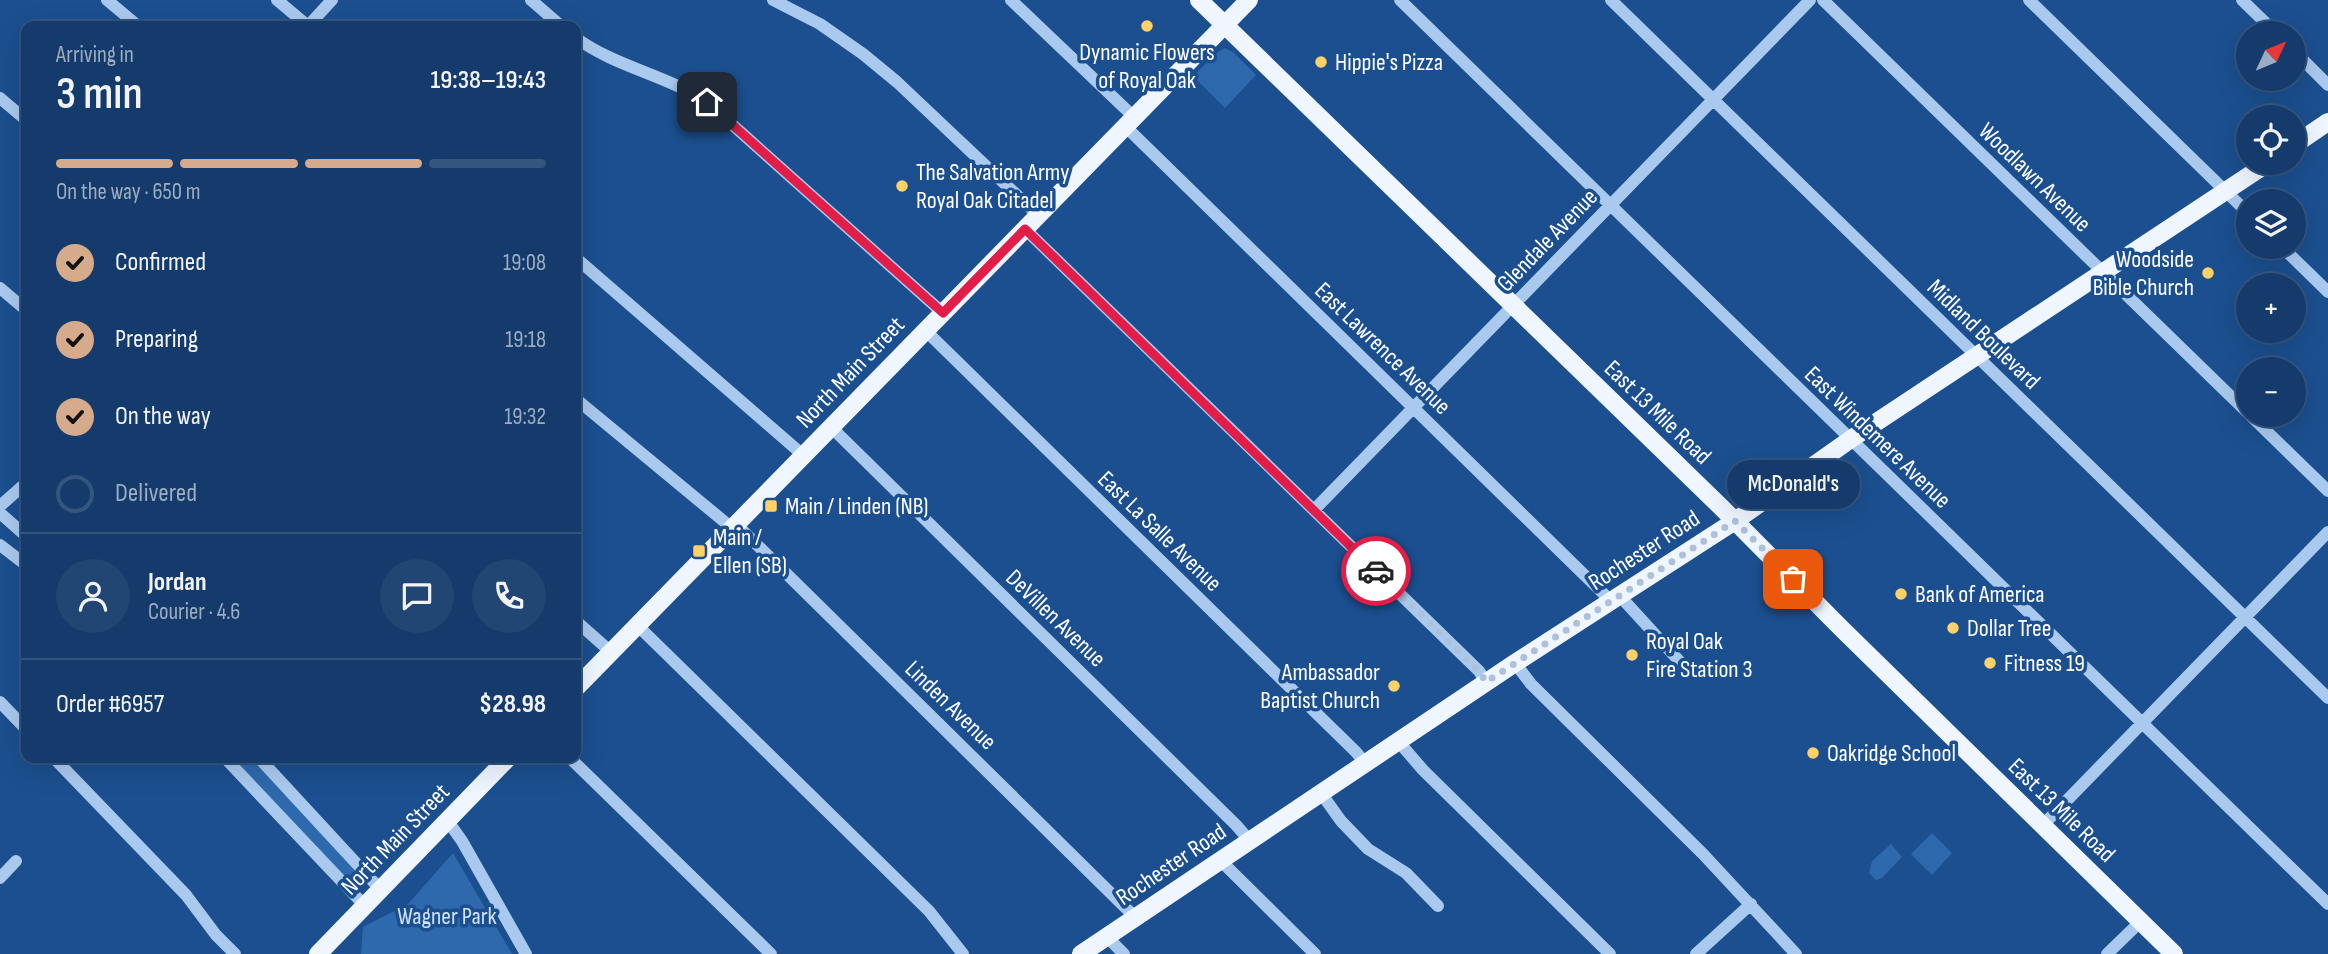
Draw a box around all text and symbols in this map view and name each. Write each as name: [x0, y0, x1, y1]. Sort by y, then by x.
marker: Dynamic Flowers of Royal Oak: [1139, 18, 1155, 34]
north arrow: [2236, 21, 2306, 91]
map controls: [2236, 21, 2306, 427]
place label: Dynamic Flowers of Royal Oak: [1079, 38, 1215, 95]
text: Arriving in: [56, 41, 134, 69]
place label: Hippie's Pizza: [1335, 48, 1443, 77]
marker: Hippie's Pizza: [1313, 54, 1329, 70]
text: 19:38–19:43: [431, 65, 546, 96]
text: 3 min: [56, 67, 143, 122]
pin: [677, 72, 737, 132]
icon: home: [688, 83, 726, 121]
button: locate: [2236, 105, 2306, 175]
street label: Woodlawn Avenue: [1972, 117, 2097, 238]
place label: The Salvation Army Royal Oak Citadel: [916, 158, 1069, 215]
text: On the way · 650 m: [56, 178, 201, 206]
marker: The Salvation Army Royal Oak Citadel: [894, 178, 910, 194]
street label: Glendale Avenue: [1491, 183, 1604, 298]
button: layers: [2236, 189, 2306, 259]
icon: check: [56, 244, 94, 282]
place label: Woodside Bible Church: [2093, 245, 2194, 302]
text: Confirmed: [115, 247, 206, 278]
text: 19:08: [503, 249, 546, 277]
marker: Woodside Bible Church: [2200, 265, 2216, 281]
street label: Midland Boulevard: [1921, 273, 2046, 395]
button: +: [2236, 273, 2306, 343]
street label: East Lawrence Avenue: [1309, 276, 1457, 421]
street label: North Main Street: [790, 311, 911, 434]
icon: check: [56, 321, 94, 359]
text: Preparing: [115, 324, 198, 355]
text: 19:18: [505, 326, 546, 354]
street label: East 13 Mile Road: [1598, 354, 1717, 471]
button: −: [2236, 357, 2306, 427]
street label: East Windemere Avenue: [1798, 360, 1957, 515]
icon: check: [56, 398, 94, 436]
text: On the way: [115, 401, 211, 432]
text: 19:32: [504, 403, 546, 431]
callout: McDonald's: [1727, 460, 1860, 509]
street label: East La Salle Avenue: [1092, 465, 1228, 598]
text: McDonald's: [1748, 470, 1839, 498]
text: Delivered: [115, 478, 197, 509]
place label: Main / Linden (NB): [785, 492, 929, 521]
marker: Main / Linden (NB): [763, 498, 779, 514]
street label: Rochester Road: [1583, 504, 1705, 597]
place label: Main / Ellen (SB): [713, 523, 787, 580]
courier: [1341, 536, 1411, 606]
marker: Main / Ellen (SB): [691, 543, 707, 559]
pin: [1763, 549, 1823, 609]
icon: car: [1357, 552, 1395, 590]
button: person: [56, 559, 130, 633]
button: chat: [380, 559, 454, 633]
button: phone: [472, 559, 546, 633]
icon: bag: [1774, 560, 1812, 598]
street label: DeVillen Avenue: [1000, 563, 1112, 673]
text: Jordan: [148, 567, 206, 598]
place label: Bank of America: [1915, 580, 2045, 609]
marker: Bank of America: [1893, 586, 1909, 602]
text: Courier · 4.6: [148, 598, 240, 626]
place label: Dollar Tree: [1967, 614, 2051, 643]
marker: Dollar Tree: [1945, 620, 1961, 636]
place label: Royal Oak Fire Station 3: [1646, 627, 1753, 684]
marker: Royal Oak Fire Station 3: [1624, 647, 1640, 663]
place label: Fitness 19: [2004, 649, 2085, 678]
street label: Linden Avenue: [899, 655, 1002, 756]
marker: Fitness 19: [1982, 655, 1998, 671]
place label: Ambassador Baptist Church: [1260, 658, 1380, 715]
marker: Ambassador Baptist Church: [1386, 678, 1402, 694]
text: Order #6957: [56, 689, 164, 720]
text: $28.98: [479, 689, 546, 720]
place label: Oakridge School: [1827, 739, 1956, 768]
marker: Oakridge School: [1805, 745, 1821, 761]
street label: East 13 Mile Road: [2002, 752, 2121, 869]
street label: North Main Street: [335, 778, 456, 901]
street label: Rochester Road: [1111, 817, 1232, 912]
park label: Wagner Park: [397, 902, 497, 931]

